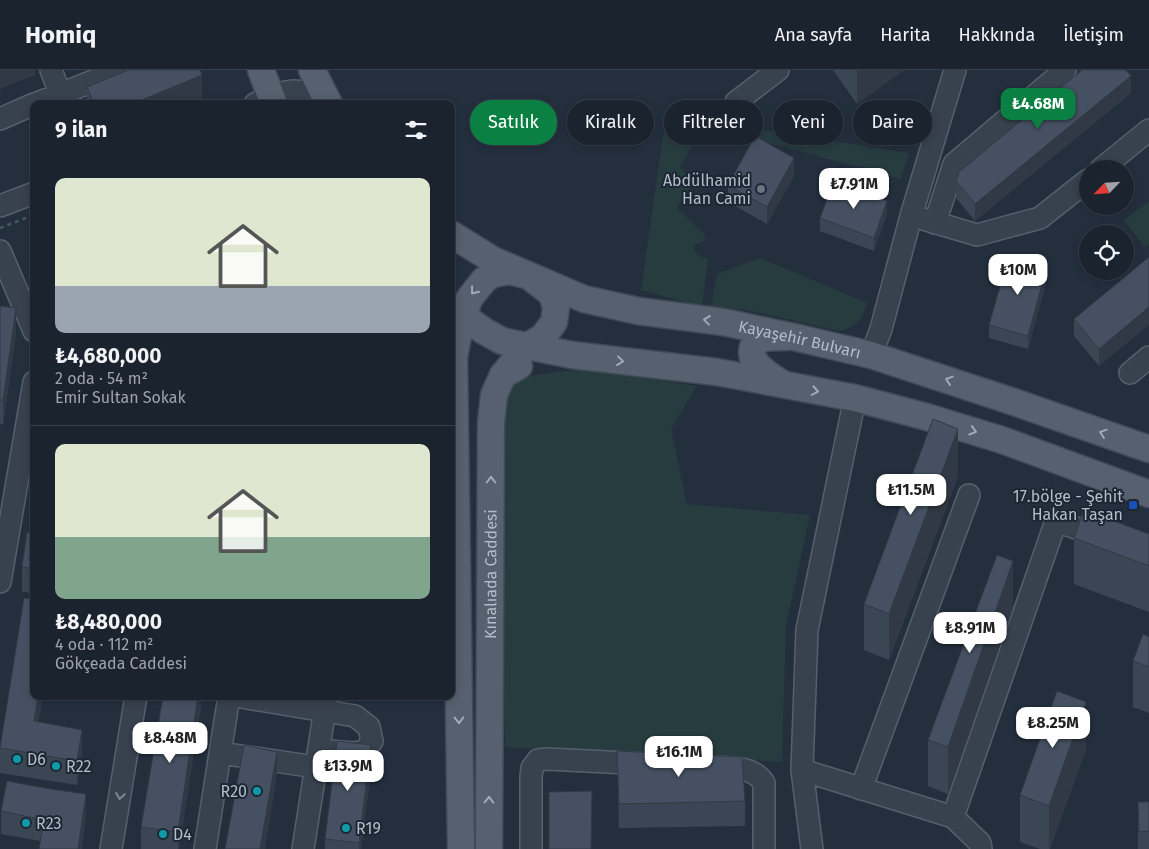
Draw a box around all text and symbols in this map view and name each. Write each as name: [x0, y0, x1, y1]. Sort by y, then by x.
text: Homiq: [25, 21, 96, 49]
text: Ana sayfa: [775, 24, 852, 46]
text: Harita: [880, 24, 931, 46]
text: Hakkında: [959, 24, 1035, 46]
text: İletişim: [1063, 24, 1124, 46]
pin: ₺4.68M: [997, 88, 1079, 130]
text: ₺4.68M: [1012, 94, 1064, 113]
chip: Satılık: [470, 100, 557, 145]
chip: Kiralık: [567, 100, 654, 145]
chip: Filtreler: [664, 100, 763, 145]
chip: Yeni: [773, 100, 843, 145]
chip: Daire: [853, 100, 932, 145]
icon: filters: [402, 116, 430, 144]
text: 9 ilan: [55, 117, 107, 143]
north arrow: [1079, 160, 1134, 215]
map controls: [1079, 160, 1134, 280]
pin: ₺7.91M: [813, 168, 895, 210]
place label: Abdülhamid Han Cami: [663, 171, 751, 208]
text: ₺7.91M: [830, 174, 878, 193]
marker: Abdülhamid Han Cami: [755, 183, 767, 195]
icon: home: [198, 211, 288, 301]
button: locate: [1079, 225, 1134, 280]
pin: ₺10M: [988, 254, 1048, 296]
text: ₺10M: [999, 260, 1037, 279]
one-way arrow: [472, 285, 480, 294]
one-way arrow: [703, 315, 711, 326]
street label: Kayaşehir Bulvarı: [737, 316, 863, 362]
text: ₺4,680,000: [55, 343, 162, 369]
one-way arrow: [617, 355, 625, 366]
text: 2 oda · 54 m²: [55, 369, 148, 388]
one-way arrow: [946, 376, 954, 386]
one-way arrow: [811, 385, 820, 395]
text: Emir Sultan Sokak: [55, 388, 186, 407]
one-way arrow: [968, 425, 976, 435]
one-way arrow: [1099, 429, 1108, 439]
pin: ₺11.5M: [870, 474, 952, 516]
icon: home: [198, 476, 288, 566]
one-way arrow: [486, 476, 496, 484]
text: ₺11.5M: [887, 480, 935, 499]
place label: 17.bölge - Şehit Hakan Taşan: [1013, 487, 1123, 525]
marker: 17.bölge - Şehit Hakan Taşan: [1127, 499, 1139, 511]
street label: Kınalıada Caddesi: [480, 509, 500, 639]
text: ₺8,480,000: [55, 609, 162, 635]
pin: ₺8.91M: [929, 612, 1011, 654]
text: ₺8.91M: [945, 618, 995, 637]
text: 4 oda · 112 m²: [55, 635, 154, 654]
text: Gökçeada Caddesi: [55, 654, 187, 673]
pin: ₺8.25M: [1012, 706, 1094, 749]
text: ₺8.25M: [1027, 713, 1079, 732]
one-way arrow: [454, 717, 464, 725]
pin: ₺8.48M: [129, 722, 211, 764]
text: ₺8.48M: [143, 728, 197, 747]
pin: ₺16.1M: [638, 736, 720, 778]
text: ₺16.1M: [656, 742, 702, 761]
place label: D6: [27, 750, 46, 769]
pin: ₺13.9M: [307, 750, 389, 792]
marker: D6: [11, 753, 23, 765]
text: ₺13.9M: [324, 756, 372, 775]
place label: R22: [66, 757, 92, 776]
marker: R22: [50, 760, 62, 772]
place label: R20: [220, 782, 247, 801]
marker: R20: [251, 785, 263, 797]
one-way arrow: [115, 792, 125, 800]
one-way arrow: [484, 796, 494, 804]
place label: R23: [36, 814, 62, 833]
marker: R23: [20, 817, 32, 829]
place label: R19: [356, 819, 381, 838]
marker: R19: [340, 822, 352, 834]
place label: D4: [173, 825, 192, 844]
marker: D4: [157, 828, 169, 840]

